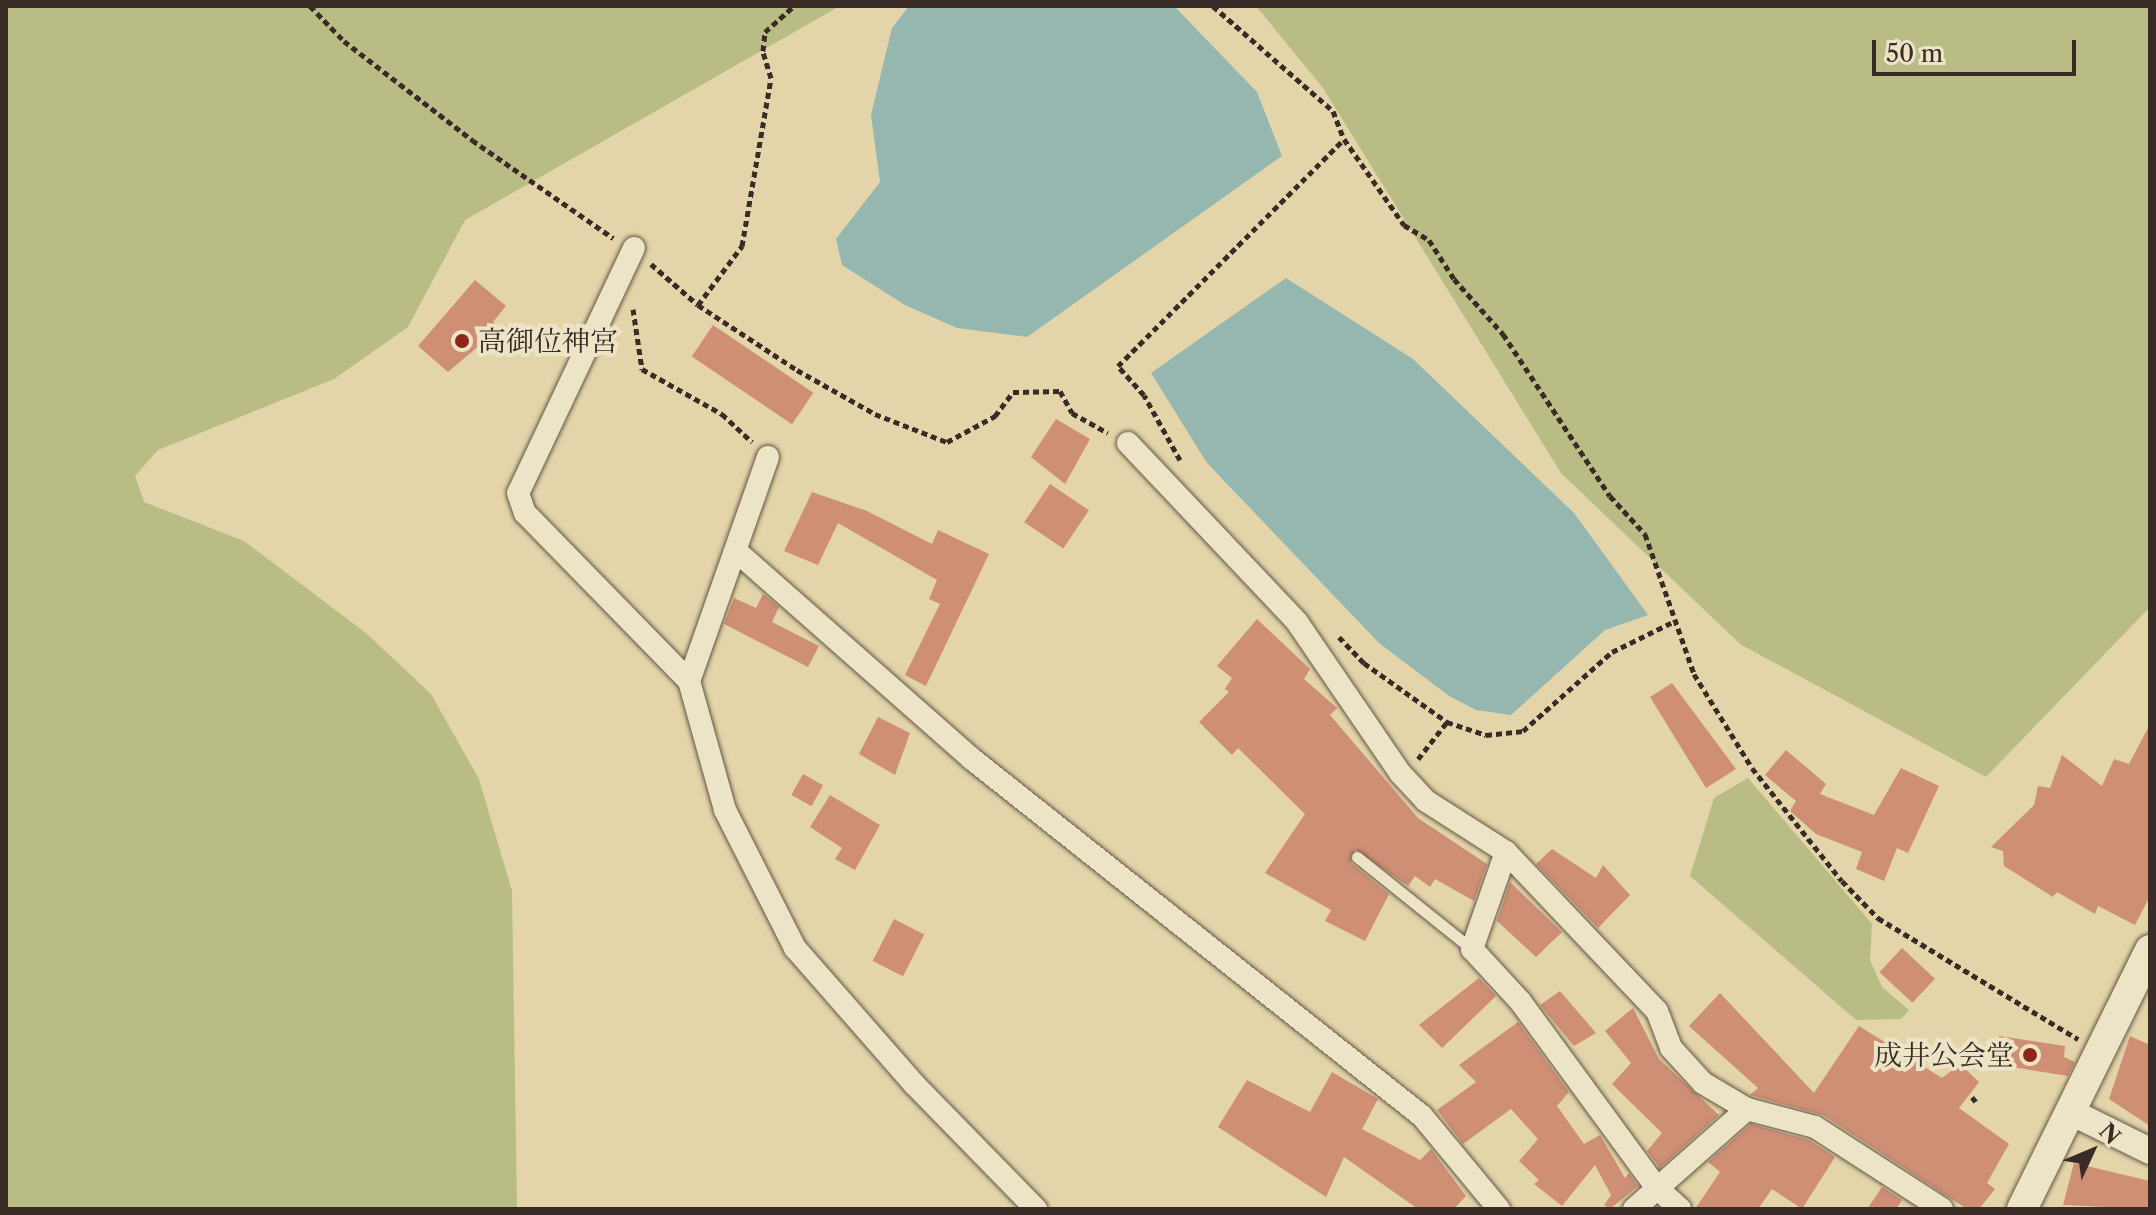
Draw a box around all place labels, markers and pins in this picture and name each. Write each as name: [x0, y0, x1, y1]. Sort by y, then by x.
place label: 高御位神宮: [478, 324, 618, 358]
marker: 高御位神宮: [453, 332, 471, 350]
place label: 成井公会堂: [1874, 1038, 2014, 1072]
marker: 成井公会堂: [2021, 1046, 2039, 1064]

